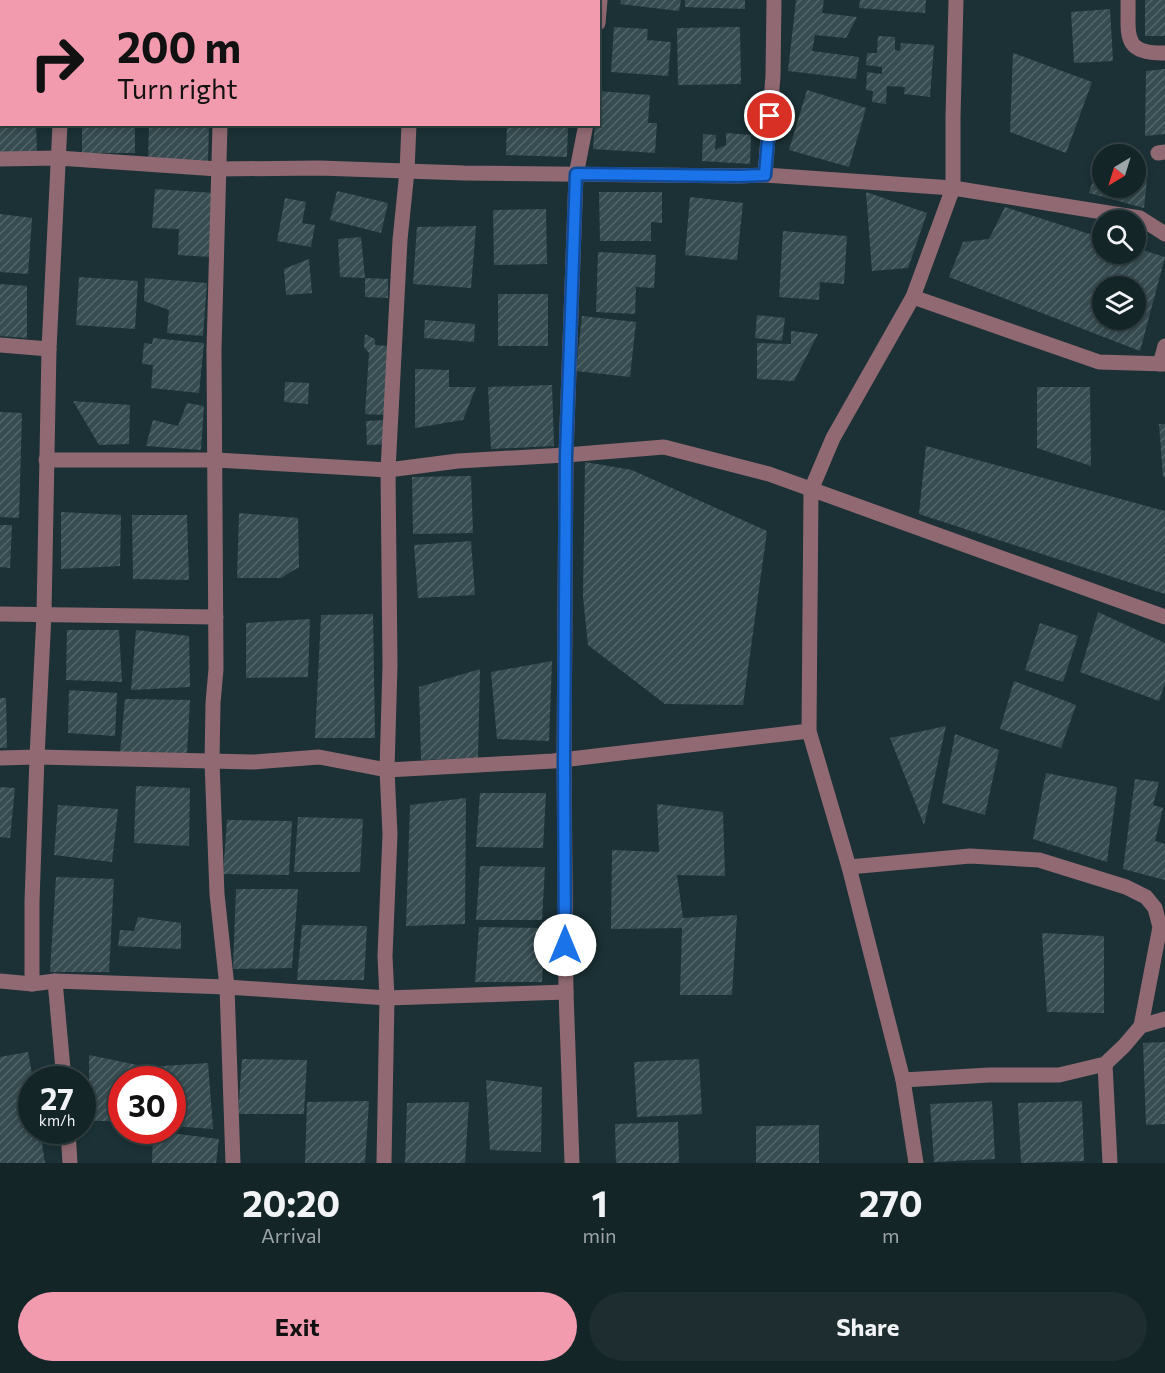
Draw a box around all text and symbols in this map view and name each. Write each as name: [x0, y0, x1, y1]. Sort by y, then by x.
text: 200 m: [117, 20, 241, 72]
icon: right: [18, 24, 96, 102]
text: Turn right: [117, 72, 237, 105]
pin: [744, 90, 795, 141]
icon: arrive: [753, 99, 786, 132]
north arrow: [1092, 144, 1146, 198]
map controls: [1092, 144, 1146, 330]
button: search: [1092, 210, 1146, 264]
button: layers: [1092, 276, 1146, 330]
position arrow: [533, 913, 597, 977]
speed limit sign: 30: [108, 1066, 186, 1144]
text: 27: [40, 1079, 74, 1116]
text: km/h: [39, 1111, 75, 1129]
text: 20:20: [242, 1180, 340, 1224]
text: 1: [591, 1180, 608, 1224]
text: 270: [859, 1180, 923, 1224]
text: Arrival: [261, 1223, 322, 1247]
text: min: [583, 1223, 617, 1247]
text: m: [882, 1223, 899, 1247]
button: Exit: [18, 1292, 577, 1361]
button: Share: [589, 1292, 1147, 1361]

